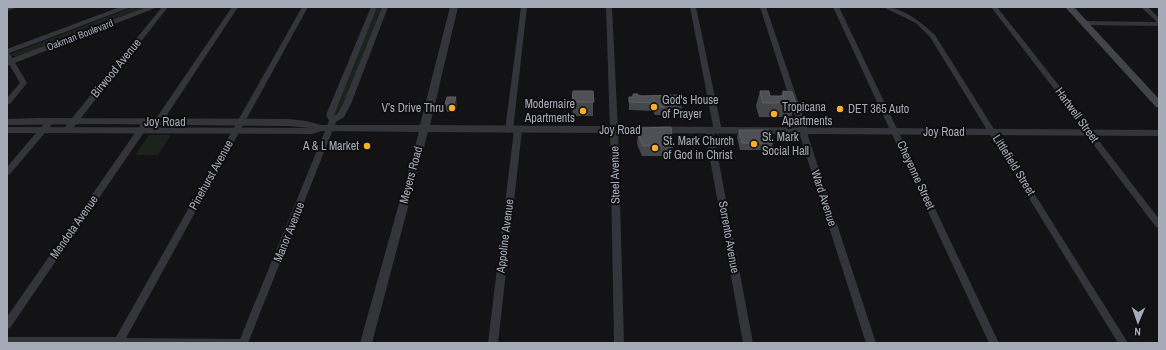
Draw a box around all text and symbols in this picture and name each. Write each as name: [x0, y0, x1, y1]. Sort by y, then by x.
street label: Oakman Boulevard: [45, 16, 115, 54]
street label: Birwood Avenue: [87, 35, 145, 101]
street label: Hartwell Street: [1052, 84, 1103, 146]
place label: God's House of Prayer: [662, 92, 719, 122]
place label: Modernaire Apartments: [524, 96, 575, 126]
place label: Tropicana Apartments: [781, 99, 832, 129]
place label: V’s Drive Thru: [381, 100, 444, 116]
place label: DET 365 Auto: [848, 101, 909, 117]
marker: God's House of Prayer: [649, 102, 659, 112]
marker: V’s Drive Thru: [447, 103, 457, 113]
marker: DET 365 Auto: [835, 104, 845, 114]
marker: Modernaire Apartments: [578, 106, 588, 116]
marker: Tropicana Apartments: [769, 109, 779, 119]
street label: Joy Road: [144, 114, 186, 130]
street label: Joy Road: [599, 122, 641, 138]
street label: Joy Road: [923, 124, 965, 140]
place label: St. Mark Social Hall: [762, 129, 809, 159]
street label: Littlefield Street: [989, 132, 1039, 199]
place label: St. Mark Church of God in Christ: [663, 133, 734, 163]
street label: Pinehurst Avenue: [185, 137, 237, 213]
place label: A & L Market: [302, 138, 359, 154]
street label: Cheyenne Street: [893, 138, 939, 212]
marker: St. Mark Social Hall: [749, 139, 759, 149]
marker: A & L Market: [362, 141, 372, 151]
marker: St. Mark Church of God in Christ: [650, 143, 660, 153]
street label: Meyers Road: [396, 145, 426, 205]
street label: Steel Avenue: [606, 146, 624, 204]
street label: Ward Avenue: [807, 168, 841, 228]
street label: Mendota Avenue: [46, 192, 102, 262]
street label: Appoline Avenue: [492, 198, 517, 275]
street label: Manor Avenue: [270, 200, 308, 264]
street label: Sorrento Avenue: [715, 200, 743, 274]
north arrow: [1118, 302, 1158, 342]
text: N: [1134, 325, 1141, 339]

